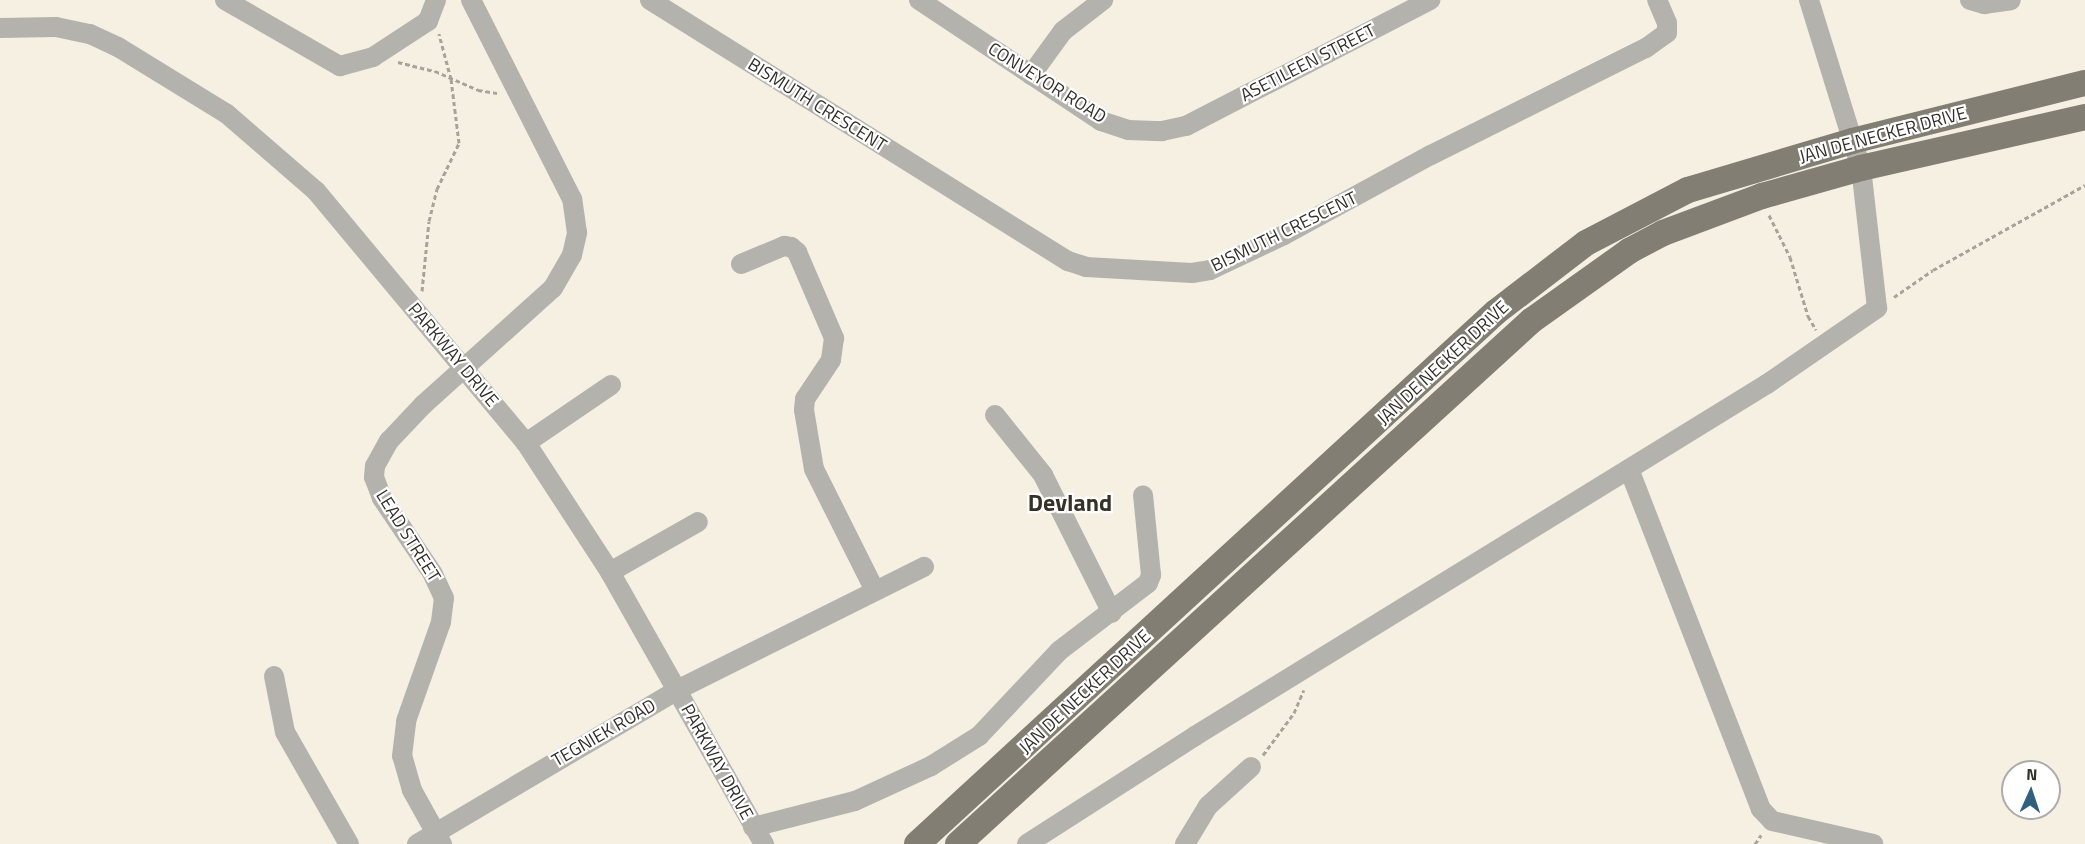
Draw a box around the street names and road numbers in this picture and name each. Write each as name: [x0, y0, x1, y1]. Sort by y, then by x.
street label: ASETILEEN STREET: [1237, 20, 1379, 106]
street label: CONVEYOR ROAD: [984, 38, 1110, 128]
street label: BISMUTH CRESCENT: [744, 54, 890, 156]
street label: JAN DE NECKER DRIVE: [1797, 102, 1969, 168]
street label: BISMUTH CRESCENT: [1208, 187, 1360, 277]
street label: JAN DE NECKER DRIVE: [1373, 296, 1513, 430]
street label: PARKWAY DRIVE: [403, 299, 503, 411]
street label: LEAD STREET: [371, 486, 445, 586]
street label: JAN DE NECKER DRIVE: [1015, 625, 1155, 759]
street label: TEGNIEK ROAD: [548, 695, 660, 771]
street label: PARKWAY DRIVE: [676, 700, 758, 824]

